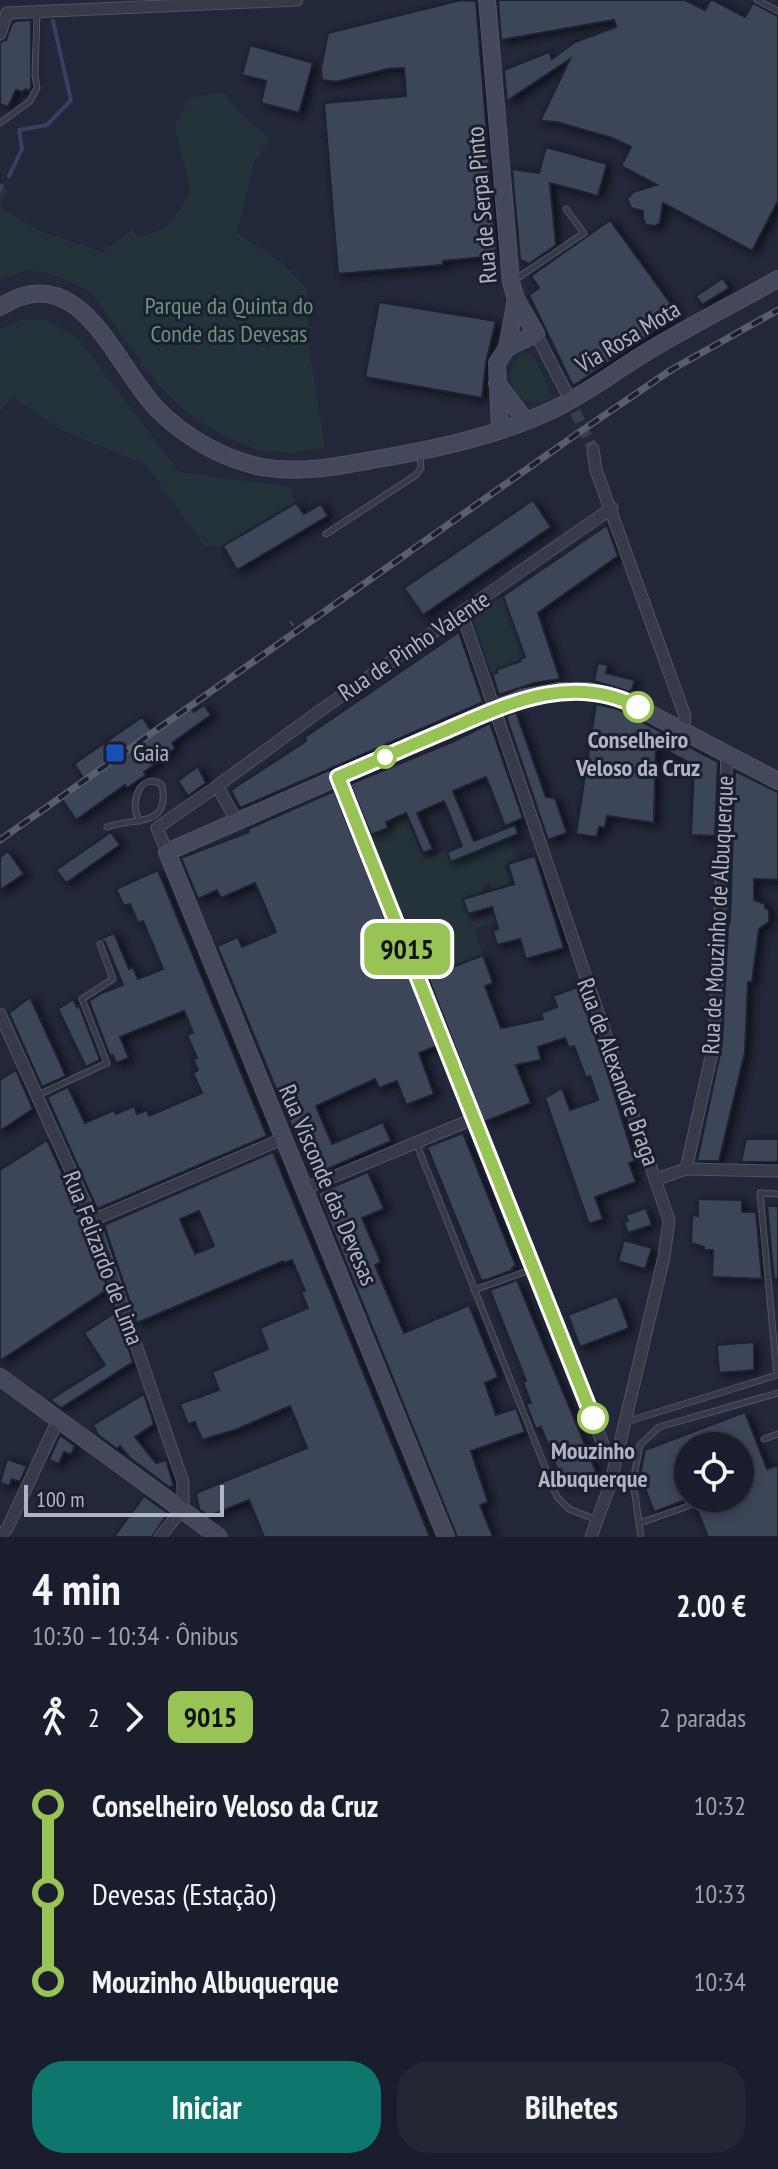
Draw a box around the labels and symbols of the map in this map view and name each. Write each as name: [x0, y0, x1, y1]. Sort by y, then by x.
street label: Rua de Serpa Pinto: [459, 125, 504, 285]
park label: Parque da Quinta do Conde das Devesas: [145, 290, 313, 349]
street label: Via Rosa Mota: [569, 293, 686, 380]
street label: Rua de Pinho Valente: [332, 583, 495, 708]
marker: Conselheiro Veloso da Cruz: [623, 692, 653, 722]
place label: Conselheiro Veloso da Cruz: [575, 724, 700, 783]
place label: Gaia: [133, 737, 169, 768]
marker: Gaia: [104, 742, 126, 764]
unlabelled marker: [374, 746, 396, 768]
street label: Rua de Mouzinho de Albuquerque: [695, 775, 740, 1055]
line badge: 9015: [351, 923, 463, 975]
street label: Rua de Alexandre Braga: [570, 974, 667, 1170]
street label: Rua Visconde das Devesas: [272, 1080, 385, 1290]
street label: Rua Felizardo de Lima: [56, 1167, 151, 1349]
marker: Mouzinho Albuquerque: [578, 1403, 608, 1433]
place label: Mouzinho Albuquerque: [537, 1435, 648, 1494]
scale bar: [24, 1481, 224, 1517]

